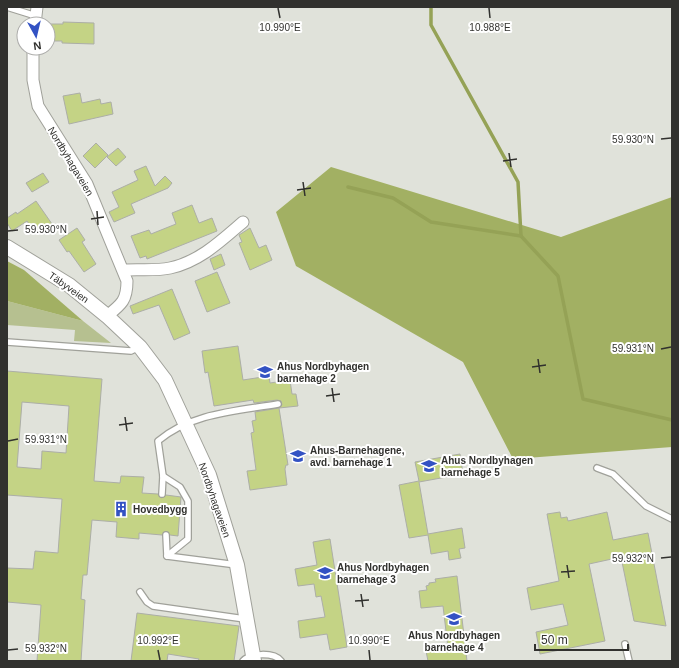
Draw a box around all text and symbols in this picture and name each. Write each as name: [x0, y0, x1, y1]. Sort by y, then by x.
north arrow: [16, 16, 56, 56]
text: 10.990°E: [259, 22, 301, 33]
text: 10.988°E: [469, 22, 511, 33]
text: N: [33, 39, 42, 52]
street label: Nordbyhagaveien: [46, 125, 95, 198]
text: 59.930°N: [612, 134, 654, 145]
text: 59.930°N: [25, 224, 67, 235]
street label: Täbyveien: [47, 270, 91, 305]
text: 59.931°N: [612, 343, 654, 354]
place label: Ahus Nordbyhagen barnehage 2: [277, 361, 369, 384]
school or university icon: Ahus Nordbyhagen barnehage 2: [256, 363, 274, 381]
text: 59.931°N: [25, 434, 67, 445]
place label: Ahus-Barnehagene, avd. barnehage 1: [310, 445, 405, 468]
school or university icon: Ahus-Barnehagene, avd. barnehage 1: [289, 447, 307, 465]
place label: Ahus Nordbyhagen barnehage 5: [441, 455, 533, 478]
school or university icon: Ahus Nordbyhagen barnehage 5: [420, 457, 438, 475]
street label: Nordbyhagaveien: [197, 461, 232, 539]
building icon: Hovedbygg: [112, 500, 130, 518]
place label: Hovedbygg: [133, 504, 187, 515]
text: 59.932°N: [612, 553, 654, 564]
place label: Ahus Nordbyhagen barnehage 3: [337, 562, 429, 585]
school or university icon: Ahus Nordbyhagen barnehage 3: [316, 564, 334, 582]
school or university icon: Ahus Nordbyhagen barnehage 4: [445, 610, 463, 628]
scale bar: [535, 626, 628, 652]
place label: Ahus Nordbyhagen barnehage 4: [408, 630, 500, 653]
text: 50 m: [541, 633, 568, 647]
text: 10.992°E: [137, 635, 179, 646]
text: 10.990°E: [348, 635, 390, 646]
text: 59.932°N: [25, 643, 67, 654]

